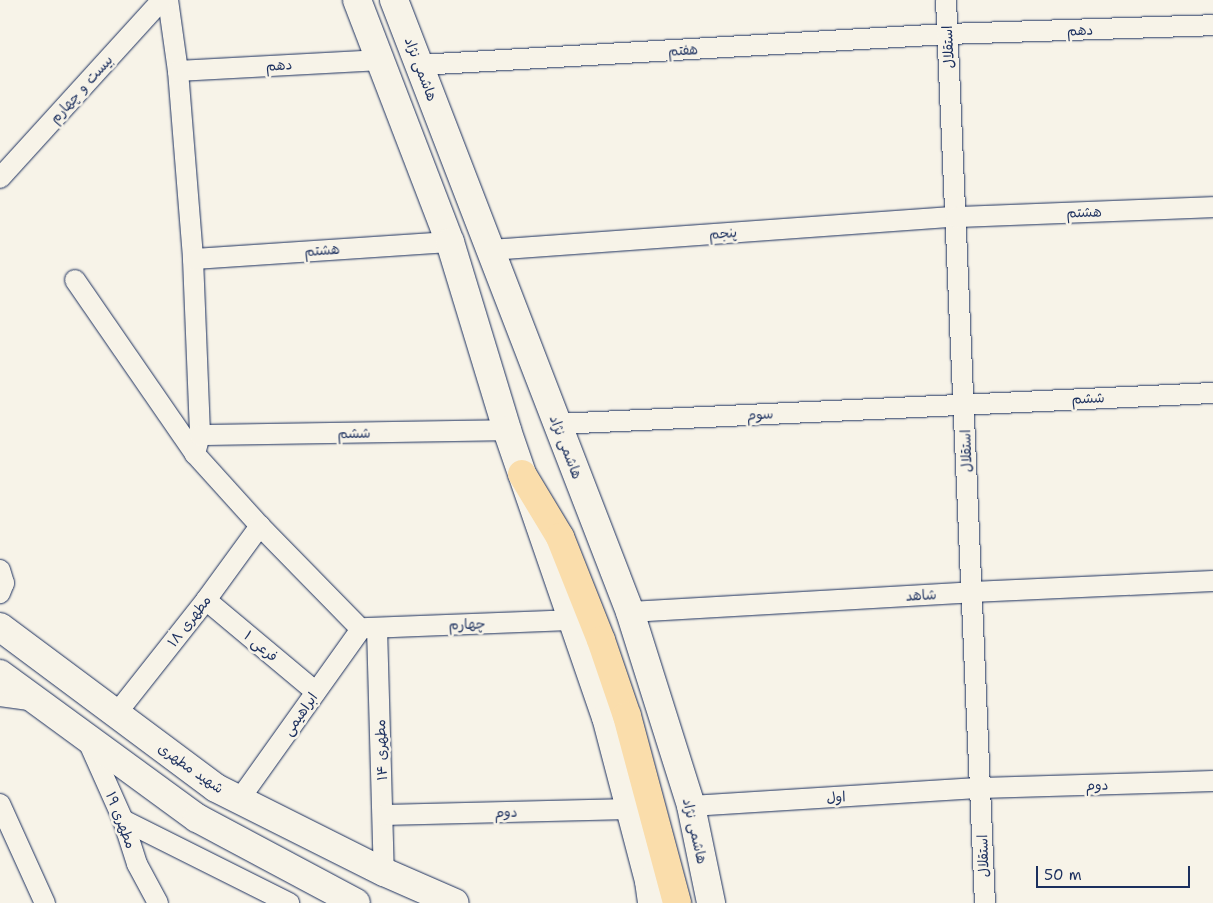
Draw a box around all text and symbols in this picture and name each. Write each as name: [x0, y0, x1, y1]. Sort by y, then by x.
street label: دهم: [1066, 21, 1094, 39]
street label: استقلال: [938, 25, 958, 69]
street label: هاشمی نژاد: [401, 35, 441, 103]
street label: هفتم: [668, 41, 698, 59]
street label: بیست و چهارم: [46, 51, 116, 127]
street label: دهم: [265, 56, 293, 74]
street label: هشتم: [1066, 203, 1102, 221]
street label: پنجم: [708, 224, 738, 242]
street label: هشتم: [304, 240, 340, 260]
street label: ششم: [1071, 389, 1105, 407]
street label: سوم: [746, 405, 774, 423]
street label: هاشمی نژاد: [546, 413, 586, 481]
street label: ششم: [337, 424, 371, 442]
street label: استقلال: [957, 429, 975, 473]
street label: شاهد: [905, 586, 937, 604]
street label: مطهری ۱۸: [164, 592, 214, 650]
street label: چهارم: [448, 615, 486, 633]
street label: فرعی ۱: [241, 627, 281, 665]
street label: ابراهیمی: [279, 689, 321, 739]
street label: مطهری ۱۴: [372, 719, 390, 781]
street label: شهید مطهری: [155, 739, 227, 797]
street label: دوم: [1085, 776, 1109, 794]
street label: اول: [826, 788, 846, 806]
street label: مطهری ۱۹: [102, 789, 140, 851]
street label: هاشمی نژاد: [679, 796, 711, 866]
street label: دوم: [494, 803, 518, 821]
street label: استقلال: [974, 834, 992, 878]
scale bar: [1038, 856, 1192, 888]
text: 50 m: [1044, 865, 1082, 885]

